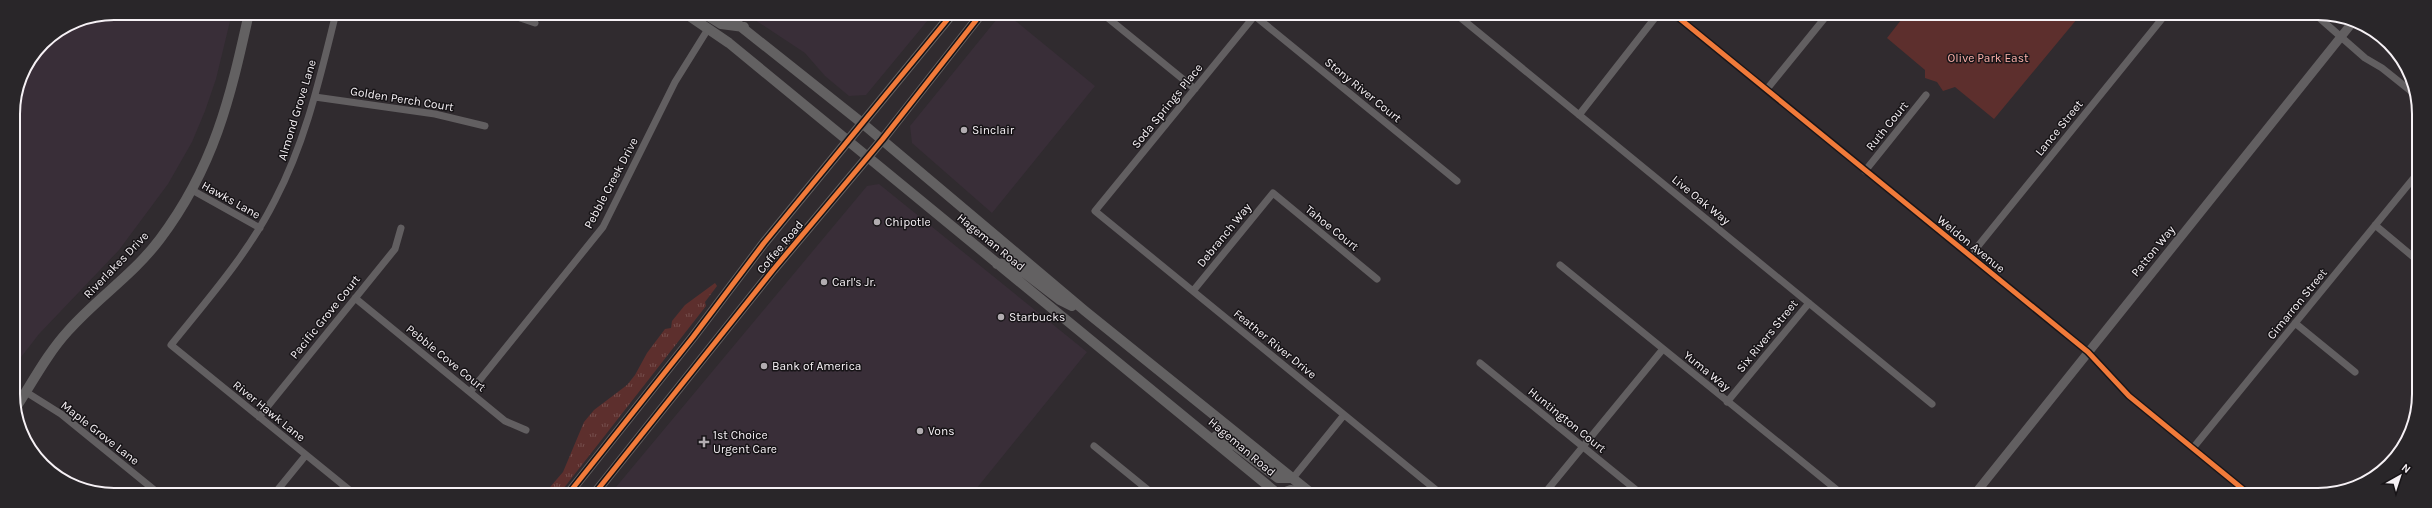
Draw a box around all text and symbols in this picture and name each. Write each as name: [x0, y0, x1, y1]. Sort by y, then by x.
park label: Olive Park East: [1947, 51, 2029, 65]
street label: Stony River Court: [1322, 55, 1404, 125]
street label: Almond Grove Lane: [275, 58, 319, 162]
street label: Soda Springs Place: [1129, 61, 1205, 151]
street label: Golden Perch Court: [349, 84, 455, 114]
street label: Lance Street: [2032, 97, 2086, 159]
street label: Ruth Court: [1863, 98, 1911, 153]
place label: Sinclair: [972, 123, 1015, 137]
marker: Sinclair: [959, 125, 969, 135]
street label: Pebble Creek Drive: [581, 135, 641, 231]
street label: Live Oak Way: [1669, 172, 1733, 228]
street label: Hawks Lane: [199, 178, 263, 222]
street label: Debranch Way: [1194, 200, 1254, 270]
street label: Tahoe Court: [1303, 202, 1362, 254]
street label: Hageman Road: [954, 210, 1028, 274]
street label: Weldon Avenue: [1934, 212, 2008, 276]
place label: Chipotle: [885, 215, 931, 229]
marker: Chipotle: [872, 217, 882, 227]
street label: Coffee Road: [754, 218, 806, 276]
street label: Patton Way: [2128, 222, 2178, 279]
street label: Riverlakes Drive: [81, 229, 151, 301]
street label: Cimarron Street: [2264, 265, 2330, 342]
street label: Pacific Grove Court: [287, 272, 363, 362]
place label: Carl's Jr.: [832, 275, 876, 289]
marker: Carl's Jr.: [819, 277, 829, 287]
street label: Six Rivers Street: [1733, 296, 1801, 375]
street label: Feather River Drive: [1231, 306, 1319, 382]
place label: Starbucks: [1009, 310, 1065, 324]
marker: Starbucks: [996, 312, 1006, 322]
street label: Pebble Cove Court: [403, 322, 489, 395]
street label: Yuma Way: [1681, 348, 1734, 394]
place label: Bank of America: [772, 359, 861, 373]
marker: Bank of America: [759, 361, 769, 371]
street label: River Hawk Lane: [230, 378, 308, 444]
street label: Huntington Court: [1525, 384, 1609, 456]
street label: Maple Grove Lane: [58, 398, 142, 468]
street label: Hageman Road: [1206, 415, 1278, 479]
place label: Vons: [928, 424, 954, 438]
marker: Vons: [915, 426, 925, 436]
place label: 1st Choice Urgent Care: [713, 428, 777, 456]
marker: 1st Choice Urgent Care: [698, 436, 710, 448]
north arrow: [2380, 456, 2420, 496]
text: N: [2399, 461, 2413, 476]

